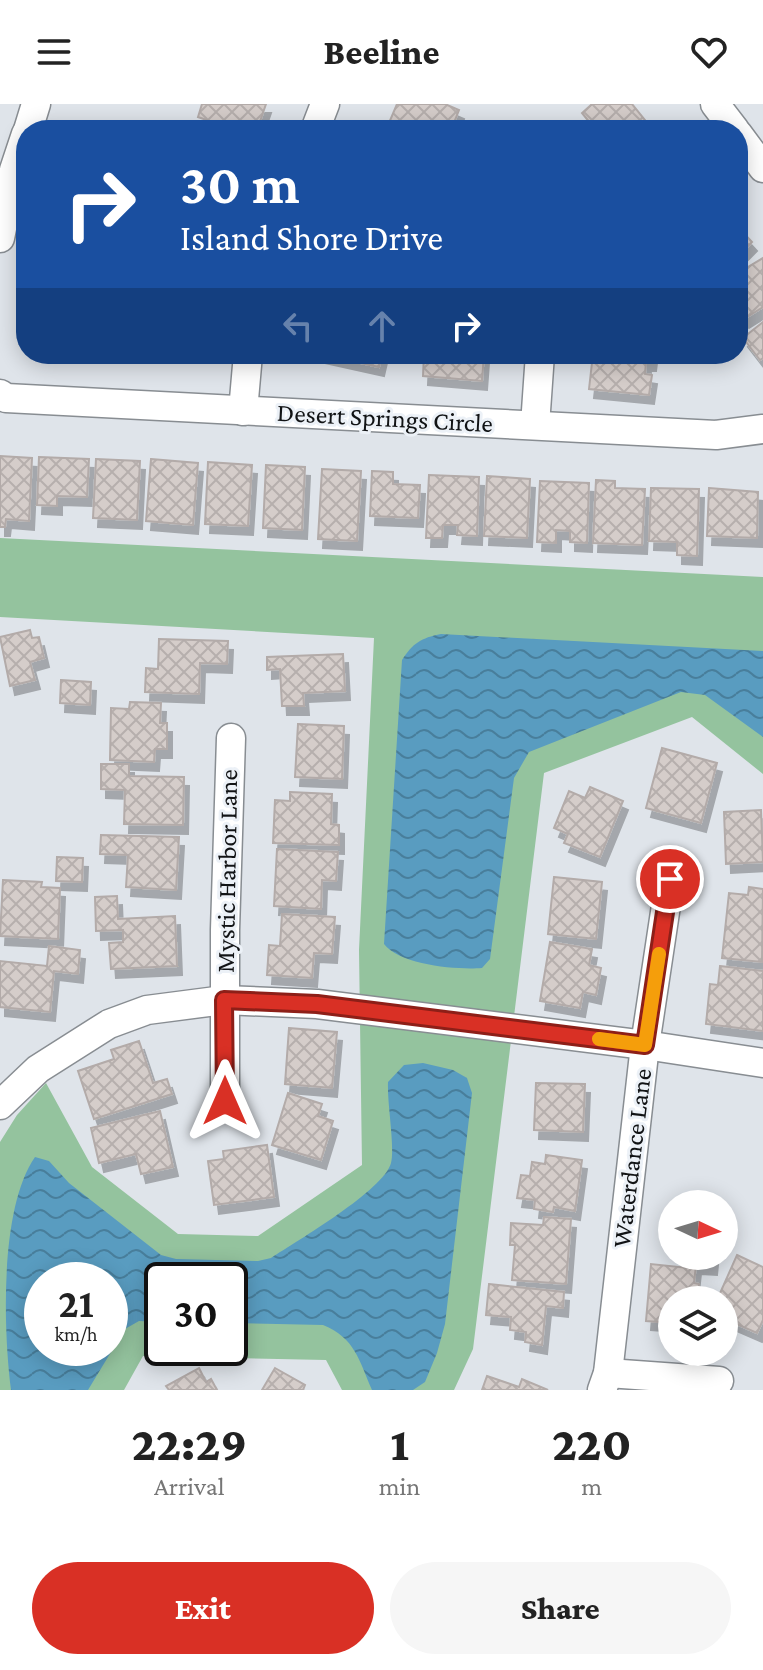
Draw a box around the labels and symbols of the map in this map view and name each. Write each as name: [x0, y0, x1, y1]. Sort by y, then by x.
street label: Desert Springs Circle: [276, 398, 494, 438]
street label: Mystic Harbor Lane: [211, 769, 243, 973]
pin: [636, 845, 704, 913]
position arrow: [183, 1059, 267, 1143]
street label: Waterdance Lane: [607, 1067, 657, 1249]
north arrow: [658, 1190, 738, 1270]
speed limit sign: 30: [144, 1262, 248, 1366]

